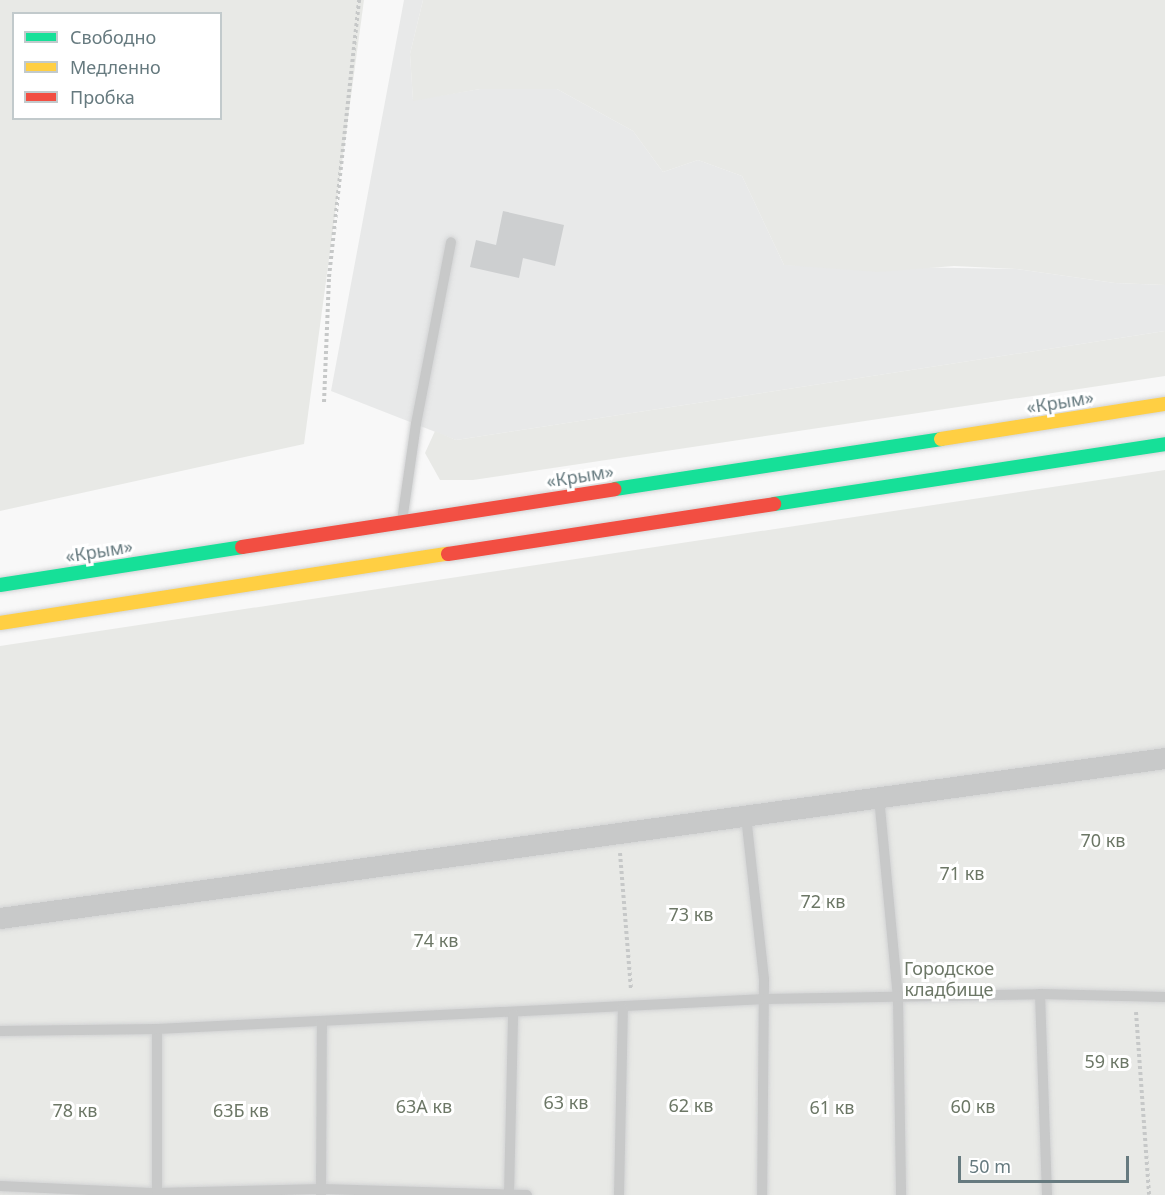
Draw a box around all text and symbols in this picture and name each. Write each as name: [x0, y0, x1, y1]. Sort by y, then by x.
legend: [12, 12, 222, 120]
text: Свободно: [70, 25, 156, 49]
text: Медленно: [70, 55, 161, 79]
text: Пробка: [70, 85, 135, 109]
street label: «Крым»: [1025, 386, 1095, 418]
street label: «Крым»: [545, 460, 615, 492]
street label: «Крым»: [64, 535, 134, 567]
park label: 70 кв: [1081, 829, 1125, 851]
park label: 71 кв: [940, 862, 984, 884]
park label: 72 кв: [801, 890, 845, 912]
park label: 73 кв: [669, 903, 713, 925]
park label: 74 кв: [414, 929, 458, 951]
park label: Городское кладбище: [904, 958, 994, 1000]
park label: 59 кв: [1085, 1050, 1129, 1072]
park label: 63 кв: [544, 1091, 588, 1113]
park label: 62 кв: [669, 1094, 713, 1116]
park label: 63А кв: [396, 1095, 452, 1117]
park label: 60 кв: [951, 1095, 995, 1117]
park label: 61 кв: [810, 1096, 854, 1118]
park label: 78 кв: [53, 1099, 97, 1121]
park label: 63Б кв: [213, 1099, 269, 1121]
scale bar: [961, 1144, 1132, 1182]
text: 50 m: [969, 1154, 1011, 1178]

